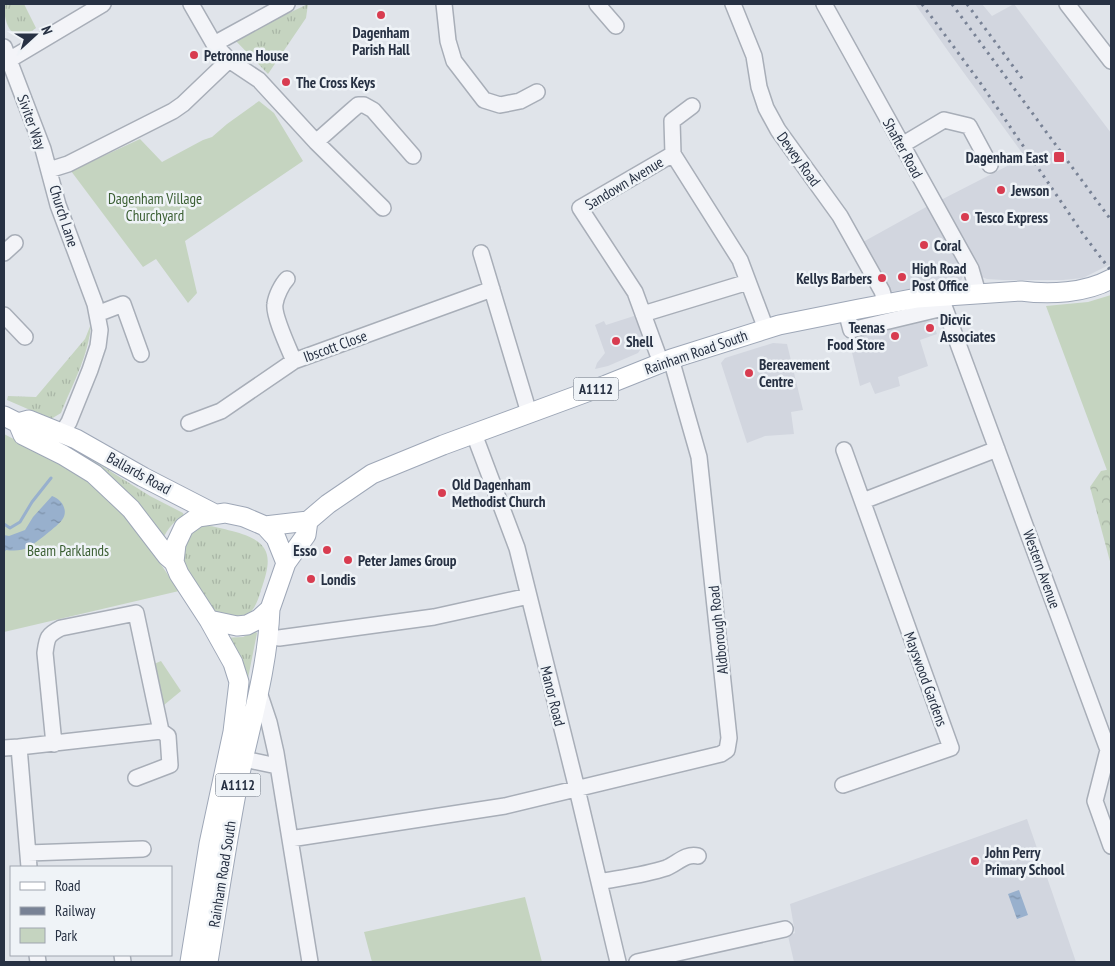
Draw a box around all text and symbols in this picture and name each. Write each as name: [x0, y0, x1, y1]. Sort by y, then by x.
marker: Dagenham Parish Hall: [375, 9, 387, 21]
north arrow: [10, 10, 60, 60]
place label: Dagenham Parish Hall: [352, 23, 410, 59]
text: N: [37, 24, 57, 37]
place label: Petronne House: [204, 46, 289, 65]
marker: Petronne House: [188, 49, 200, 61]
place label: The Cross Keys: [296, 73, 375, 92]
marker: The Cross Keys: [280, 76, 292, 88]
street label: Siviter Way: [13, 92, 51, 152]
street label: Shafter Road: [879, 115, 927, 181]
street label: Dewey Road: [773, 128, 825, 190]
place label: Dagenham East: [966, 148, 1049, 167]
marker: Dagenham East: [1052, 150, 1066, 164]
street label: Sandown Avenue: [581, 152, 667, 214]
place label: Jewson: [1010, 181, 1050, 200]
street label: Church Lane: [45, 183, 83, 249]
marker: Jewson: [995, 184, 1007, 196]
park label: Dagenham Village Churchyard: [108, 189, 202, 225]
place label: Tesco Express: [975, 208, 1048, 227]
marker: Tesco Express: [959, 211, 971, 223]
place label: Coral: [934, 236, 962, 255]
marker: Coral: [918, 239, 930, 251]
place label: High Road Post Office: [912, 259, 969, 295]
place label: Kellys Barbers: [796, 269, 872, 288]
marker: High Road Post Office: [896, 271, 908, 283]
marker: Kellys Barbers: [876, 272, 888, 284]
place label: Dicvic Associates: [939, 310, 996, 346]
place label: Teenas Food Store: [827, 318, 885, 354]
marker: Dicvic Associates: [924, 322, 936, 334]
street label: Ibscott Close: [301, 326, 369, 366]
street label: Rainham Road South: [642, 326, 750, 378]
marker: Teenas Food Store: [889, 330, 901, 342]
place label: Shell: [626, 332, 653, 351]
marker: Shell: [610, 335, 622, 347]
place label: Bereavement Centre: [759, 355, 830, 391]
marker: Bereavement Centre: [743, 367, 755, 379]
road number: A1112: [574, 378, 618, 400]
street label: Ballards Road: [104, 448, 174, 498]
place label: Old Dagenham Methodist Church: [452, 475, 546, 511]
marker: Old Dagenham Methodist Church: [436, 487, 448, 499]
street label: Western Avenue: [1019, 527, 1065, 611]
park label: Beam Parklands: [27, 541, 109, 560]
place label: Esso: [293, 541, 317, 560]
marker: Esso: [321, 544, 333, 556]
place label: Peter James Group: [358, 551, 457, 570]
marker: Peter James Group: [342, 554, 354, 566]
place label: Londis: [321, 570, 356, 589]
marker: Londis: [305, 573, 317, 585]
street label: Aldborough Road: [704, 585, 732, 675]
street label: Mayswood Gardens: [900, 629, 952, 729]
street label: Manor Road: [536, 664, 570, 728]
road number: A1112: [216, 774, 260, 796]
street label: Rainham Road South: [204, 819, 240, 929]
place label: John Perry Primary School: [984, 843, 1065, 879]
marker: John Perry Primary School: [969, 855, 981, 867]
legend: [10, 866, 172, 956]
text: Road: [55, 876, 81, 895]
text: Railway: [55, 901, 96, 920]
text: Park: [55, 926, 77, 945]

